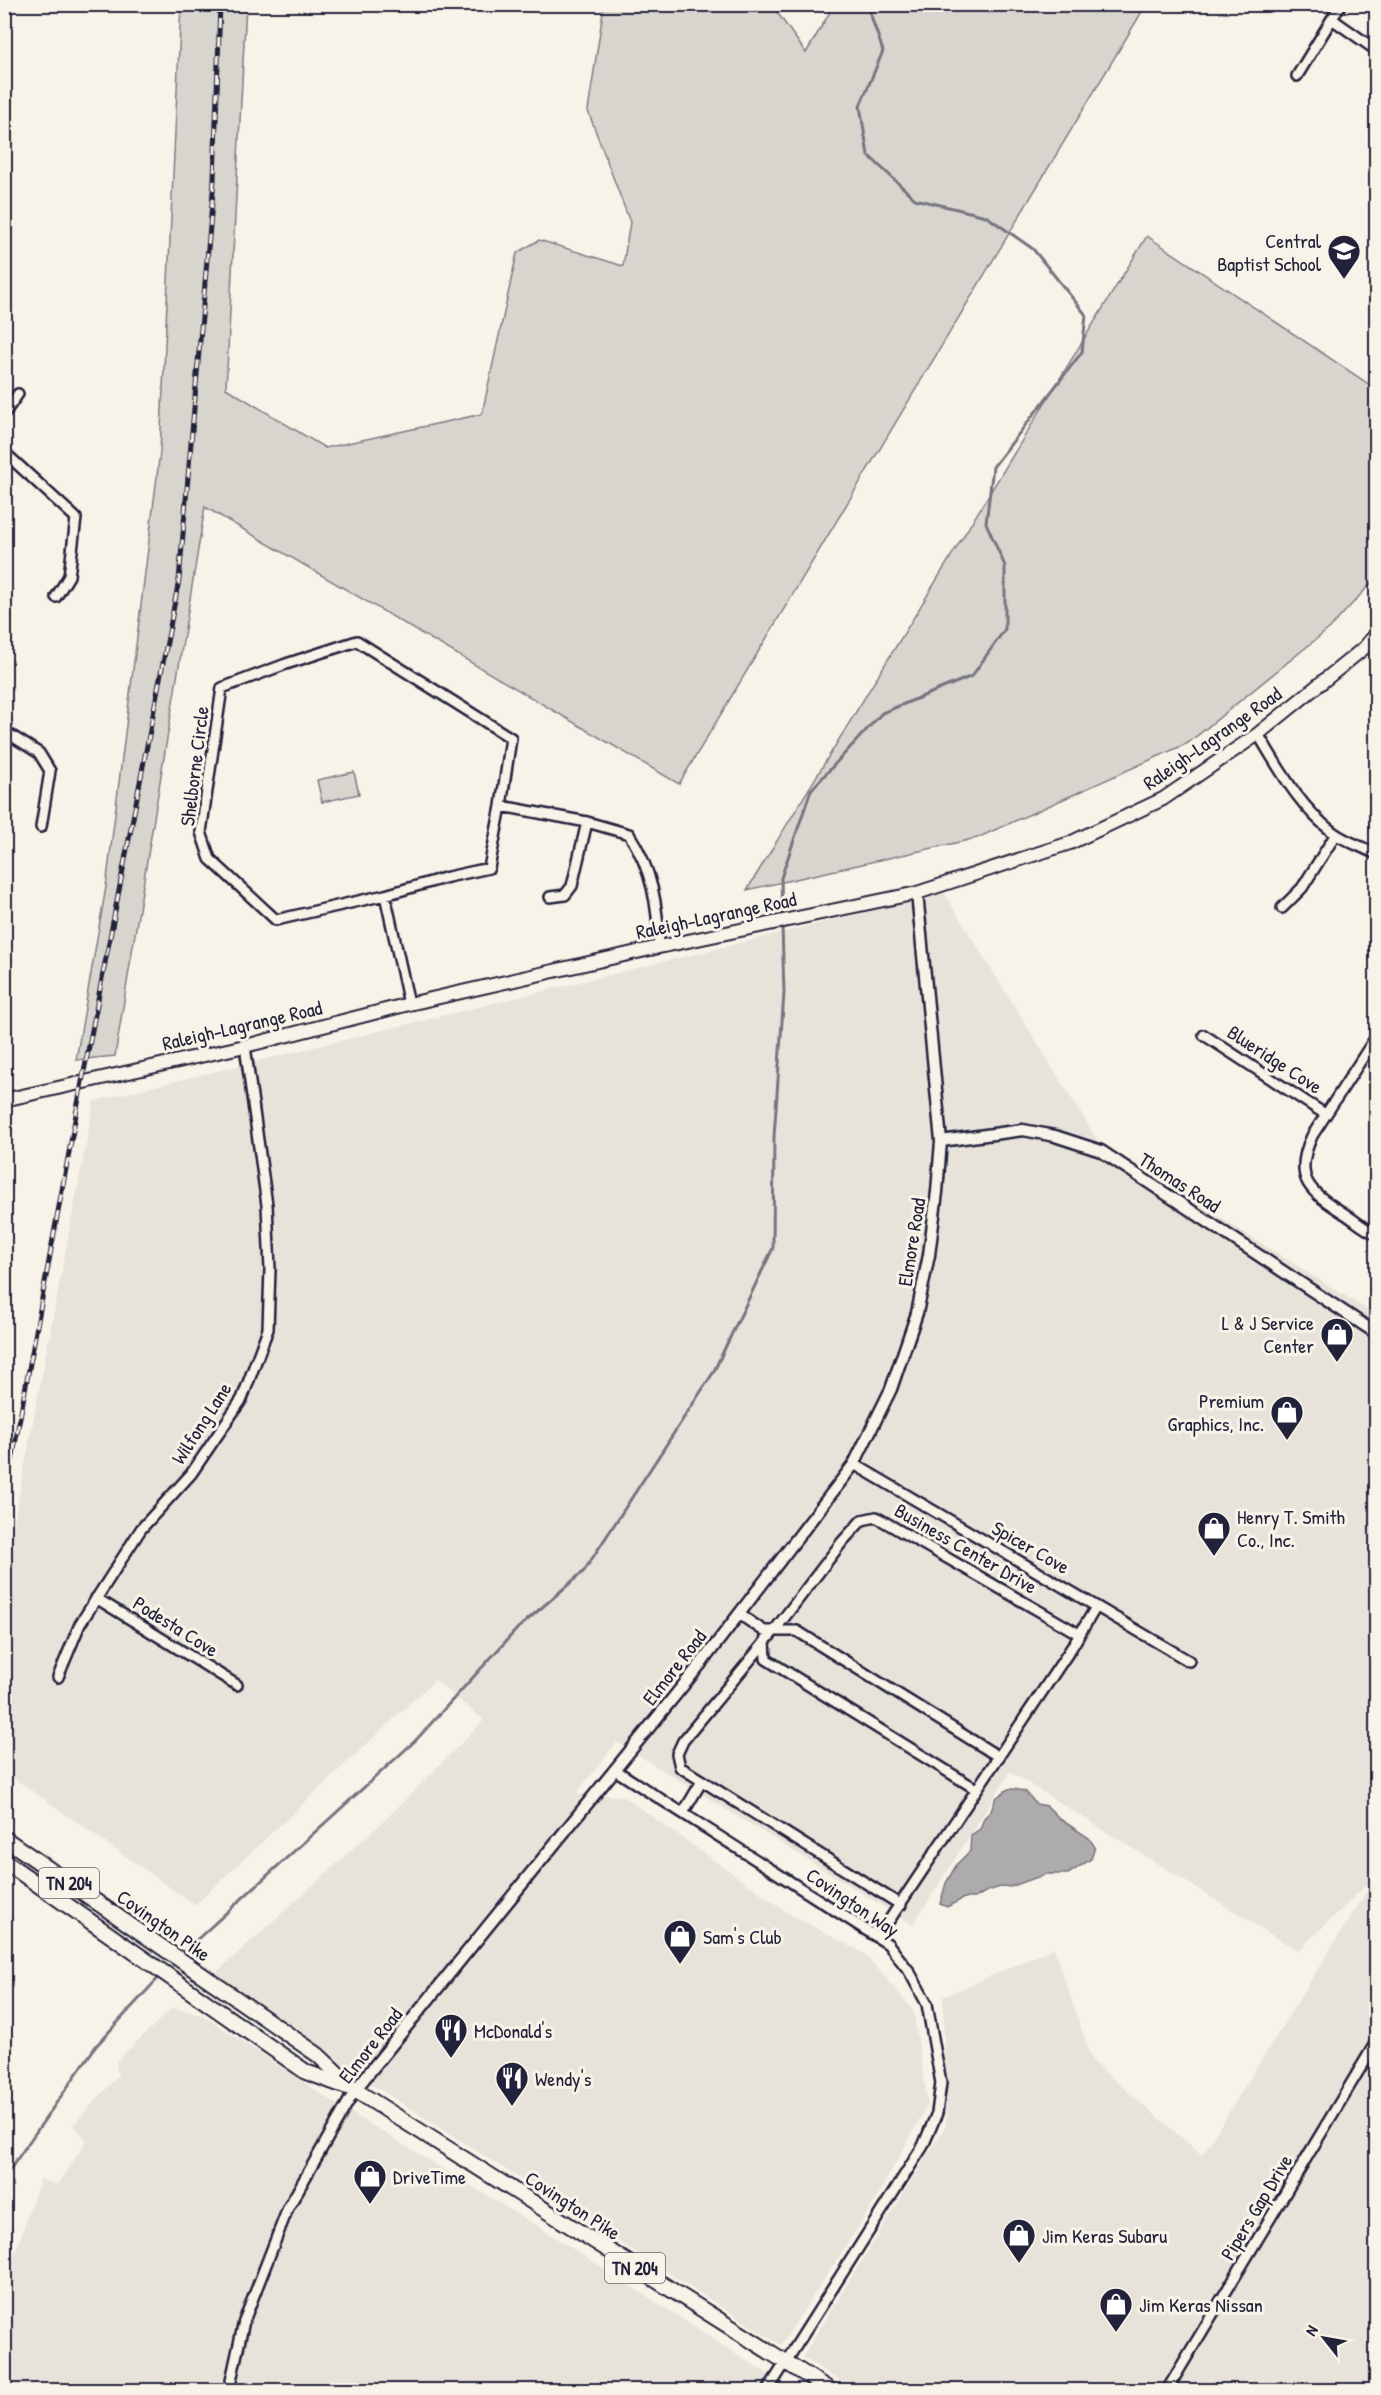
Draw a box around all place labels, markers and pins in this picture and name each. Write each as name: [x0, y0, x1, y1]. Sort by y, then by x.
place label: Central Baptist School: [1217, 227, 1322, 277]
school or university icon: Central Baptist School: [1326, 233, 1362, 280]
place label: L & J Service Center: [1222, 1309, 1314, 1359]
shop icon: L & J Service Center: [1319, 1316, 1355, 1363]
place label: Premium Graphics, Inc.: [1168, 1387, 1264, 1437]
shop icon: Premium Graphics, Inc.: [1269, 1394, 1305, 1441]
place label: Henry T. Smith Co., Inc.: [1237, 1503, 1345, 1553]
shop icon: Henry T. Smith Co., Inc.: [1196, 1510, 1232, 1557]
shop icon: Sam's Club: [662, 1918, 698, 1965]
place label: Sam's Club: [703, 1923, 782, 1950]
restaurant icon: McDonald's: [433, 2012, 469, 2059]
place label: McDonald's: [474, 2017, 552, 2044]
restaurant icon: Wendy's: [494, 2060, 530, 2107]
place label: Wendy's: [535, 2065, 592, 2092]
shop icon: DriveTime: [352, 2158, 388, 2205]
place label: DriveTime: [393, 2163, 466, 2190]
shop icon: Jim Keras Subaru: [1001, 2217, 1037, 2264]
place label: Jim Keras Subaru: [1042, 2222, 1167, 2249]
shop icon: Jim Keras Nissan: [1098, 2286, 1134, 2333]
place label: Jim Keras Nissan: [1139, 2291, 1263, 2318]

